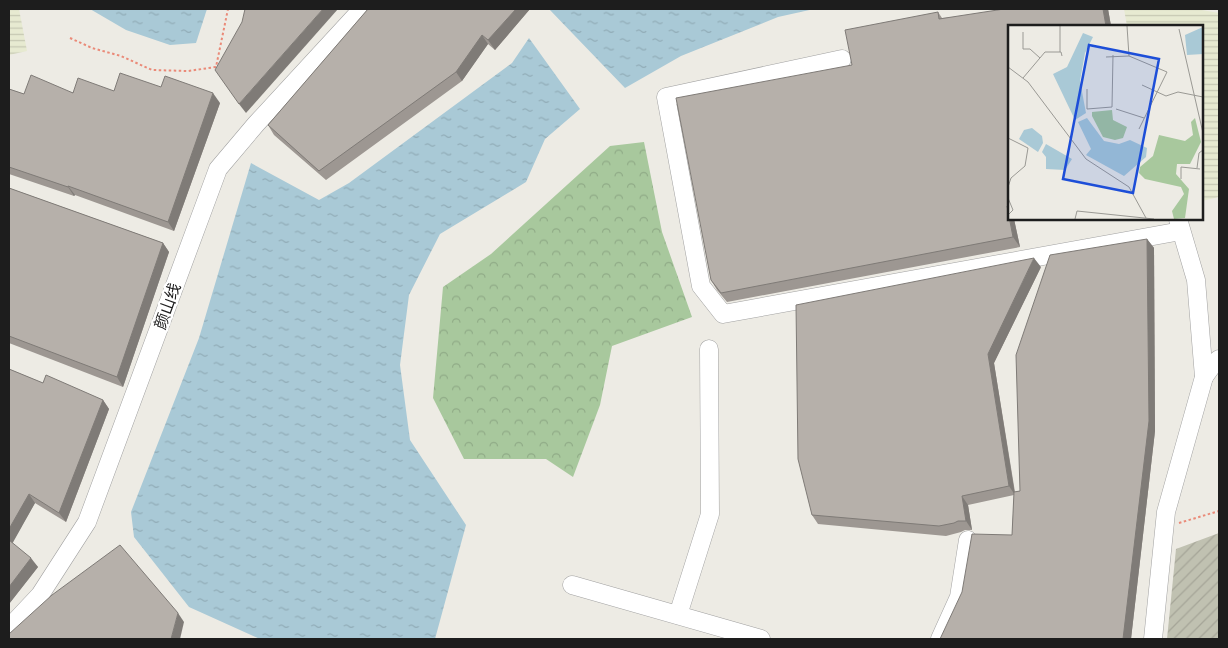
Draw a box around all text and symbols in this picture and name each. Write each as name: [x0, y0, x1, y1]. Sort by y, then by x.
inset map: [1008, 25, 1203, 220]
street label: 颜山线: [150, 280, 186, 332]

